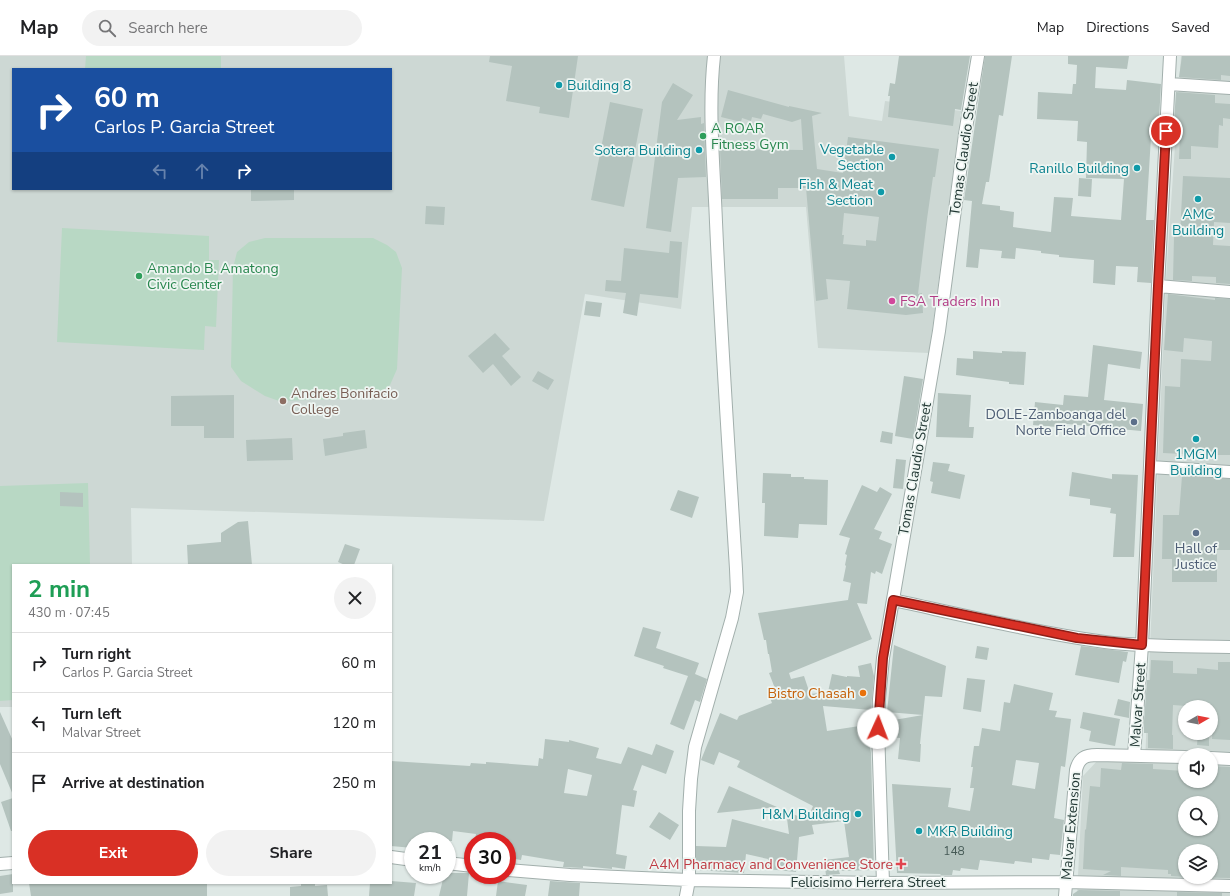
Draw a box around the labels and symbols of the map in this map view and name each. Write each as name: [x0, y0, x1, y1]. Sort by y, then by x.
place label: Building 8: [567, 76, 631, 95]
marker: Building 8: [554, 80, 564, 90]
street label: Tomas Claudio Street: [945, 81, 983, 217]
pin: [1149, 114, 1183, 148]
place label: A ROAR Fitness Gym: [711, 119, 789, 154]
marker: A ROAR Fitness Gym: [698, 131, 708, 141]
place label: Vegetable Section: [819, 140, 884, 175]
place label: Sotera Building: [594, 141, 691, 160]
marker: Sotera Building: [694, 145, 704, 155]
marker: Vegetable Section: [887, 152, 897, 162]
place label: Ranillo Building: [1029, 159, 1129, 178]
marker: Ranillo Building: [1132, 163, 1142, 173]
place label: Fish & Meat Section: [799, 175, 873, 210]
marker: Fish & Meat Section: [876, 187, 886, 197]
marker: AMC Building: [1193, 194, 1203, 204]
place label: AMC Building: [1172, 205, 1224, 240]
place label: Amando B. Amatong Civic Center: [147, 259, 279, 294]
marker: Amando B. Amatong Civic Center: [134, 271, 144, 281]
place label: FSA Traders Inn: [900, 292, 1000, 311]
marker: FSA Traders Inn: [887, 296, 897, 306]
place label: Andres Bonifacio College: [291, 384, 398, 419]
marker: Andres Bonifacio College: [278, 396, 288, 406]
street label: Tomas Claudio Street: [894, 401, 936, 537]
place label: DOLE-Zamboanga del Norte Field Office: [985, 405, 1127, 440]
marker: DOLE-Zamboanga del Norte Field Office: [1129, 417, 1139, 427]
marker: 1MGM Building: [1191, 434, 1201, 444]
place label: 1MGM Building: [1170, 445, 1222, 480]
marker: Hall of Justice: [1191, 528, 1201, 538]
place label: Hall of Justice: [1175, 539, 1218, 574]
street label: Malvar Street: [1126, 662, 1150, 748]
place label: Bistro Chasah: [768, 684, 855, 703]
marker: Bistro Chasah: [858, 688, 868, 698]
north arrow: [1178, 700, 1218, 740]
position arrow: [857, 707, 899, 749]
street label: Malvar Extension: [1057, 771, 1085, 881]
place label: H&M Building: [762, 805, 850, 824]
marker: H&M Building: [853, 809, 863, 819]
place label: MKR Building: [927, 822, 1013, 841]
marker: MKR Building: [914, 826, 924, 836]
speed limit sign: 30: [464, 832, 516, 884]
house number: 148: [943, 843, 965, 859]
place label: A4M Pharmacy and Convenience Store: [649, 855, 893, 874]
marker: A4M Pharmacy and Convenience Store: [896, 859, 906, 869]
street label: Felicisimo Herrera Street: [791, 873, 946, 892]

